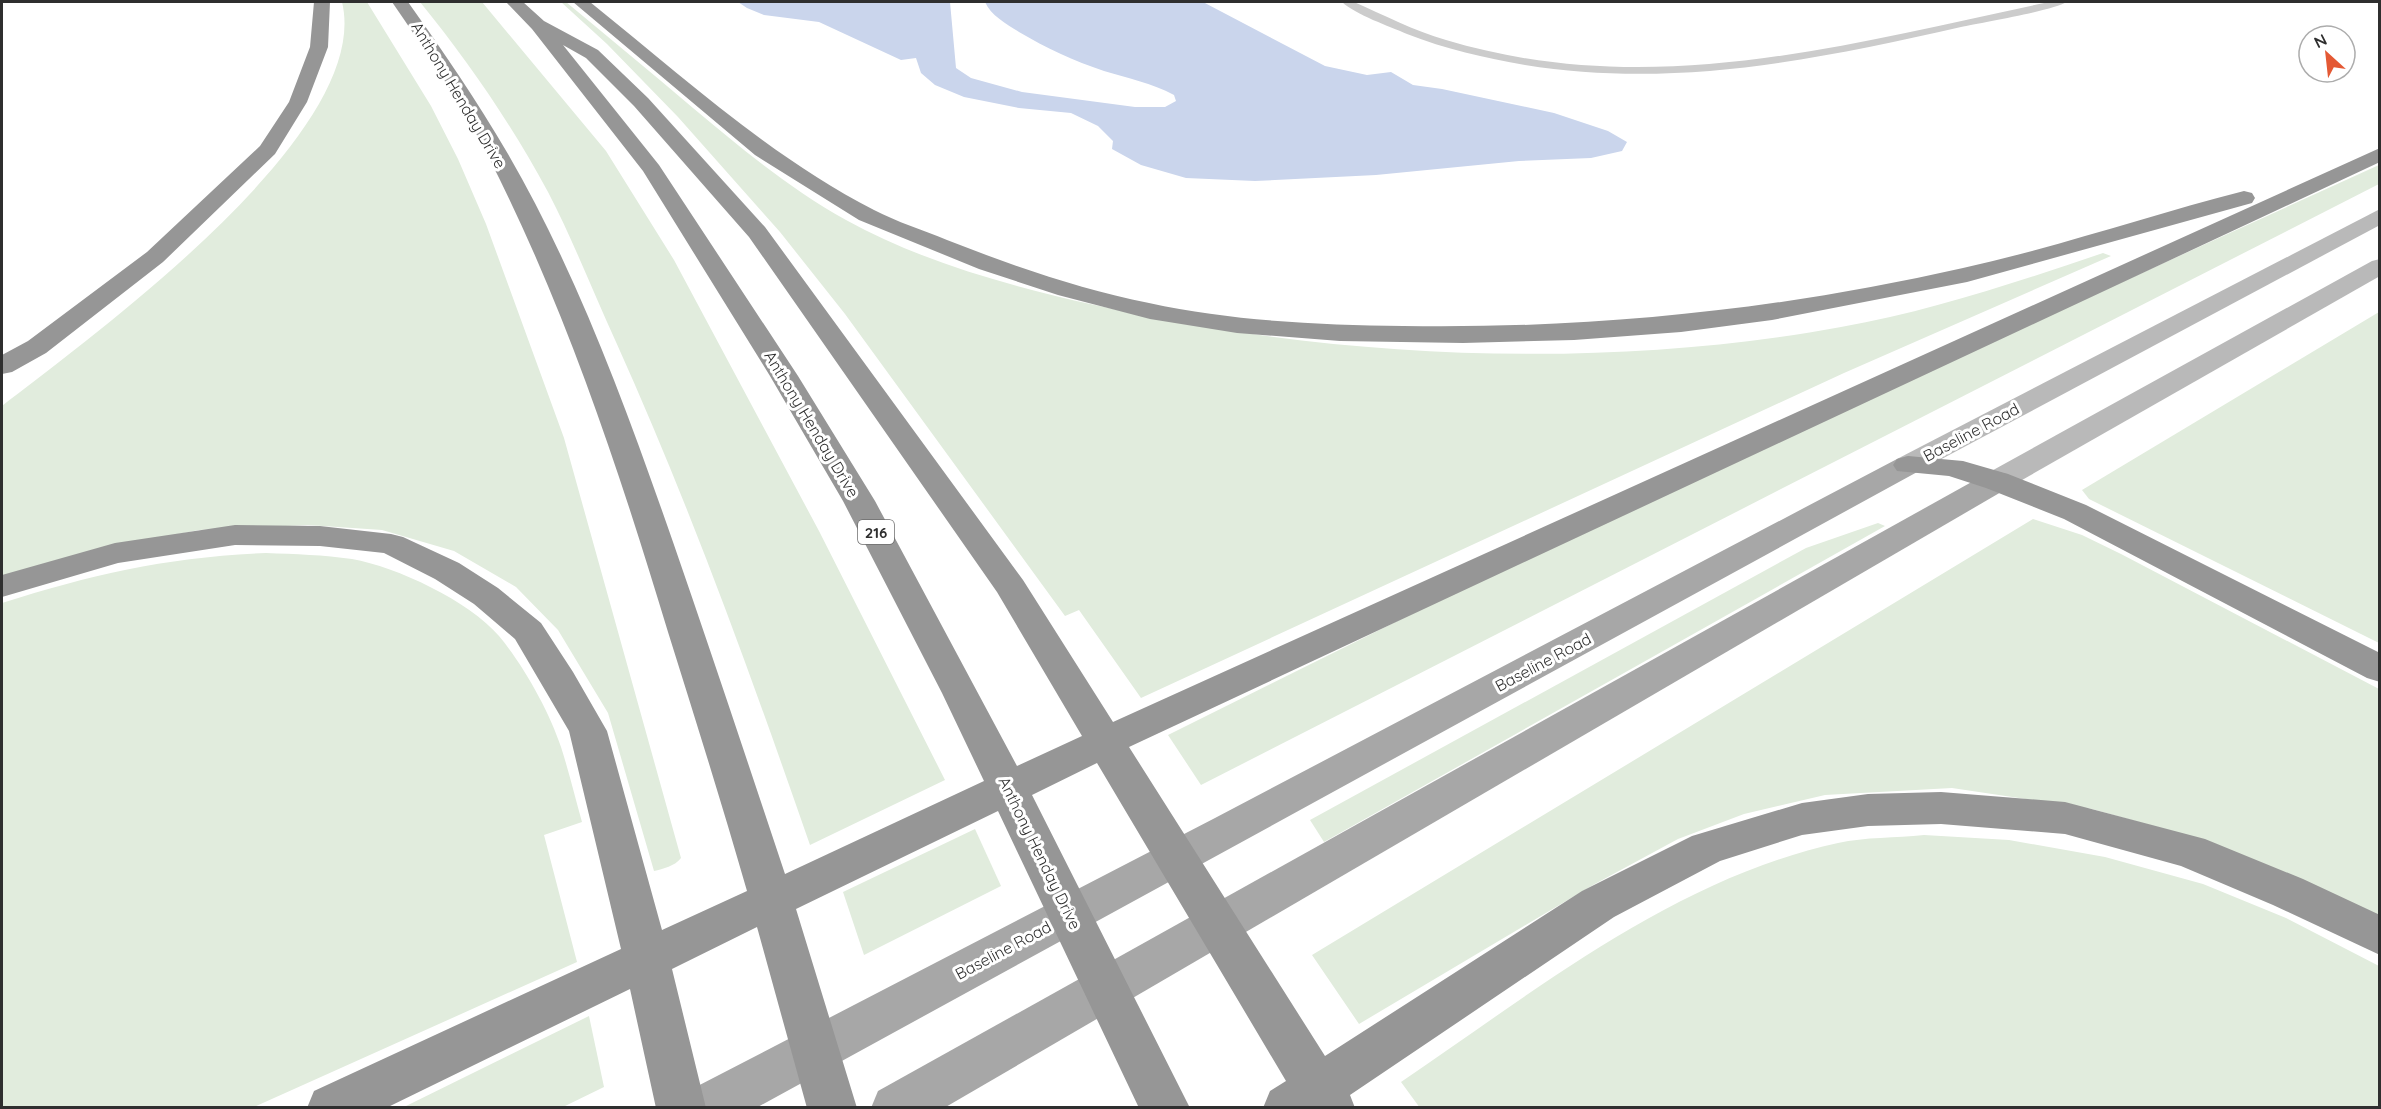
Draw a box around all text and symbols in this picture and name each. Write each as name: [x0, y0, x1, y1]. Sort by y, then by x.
street label: Anthony Henday Drive: [407, 18, 511, 172]
north arrow: [2297, 24, 2357, 84]
text: N: [2310, 29, 2330, 52]
street label: Anthony Henday Drive: [760, 347, 864, 501]
street label: Baseline Road: [1919, 398, 2023, 466]
road number: 216: [858, 520, 894, 544]
street label: Baseline Road: [1491, 628, 1595, 696]
street label: Anthony Henday Drive: [994, 773, 1086, 933]
street label: Baseline Road: [951, 916, 1055, 984]

